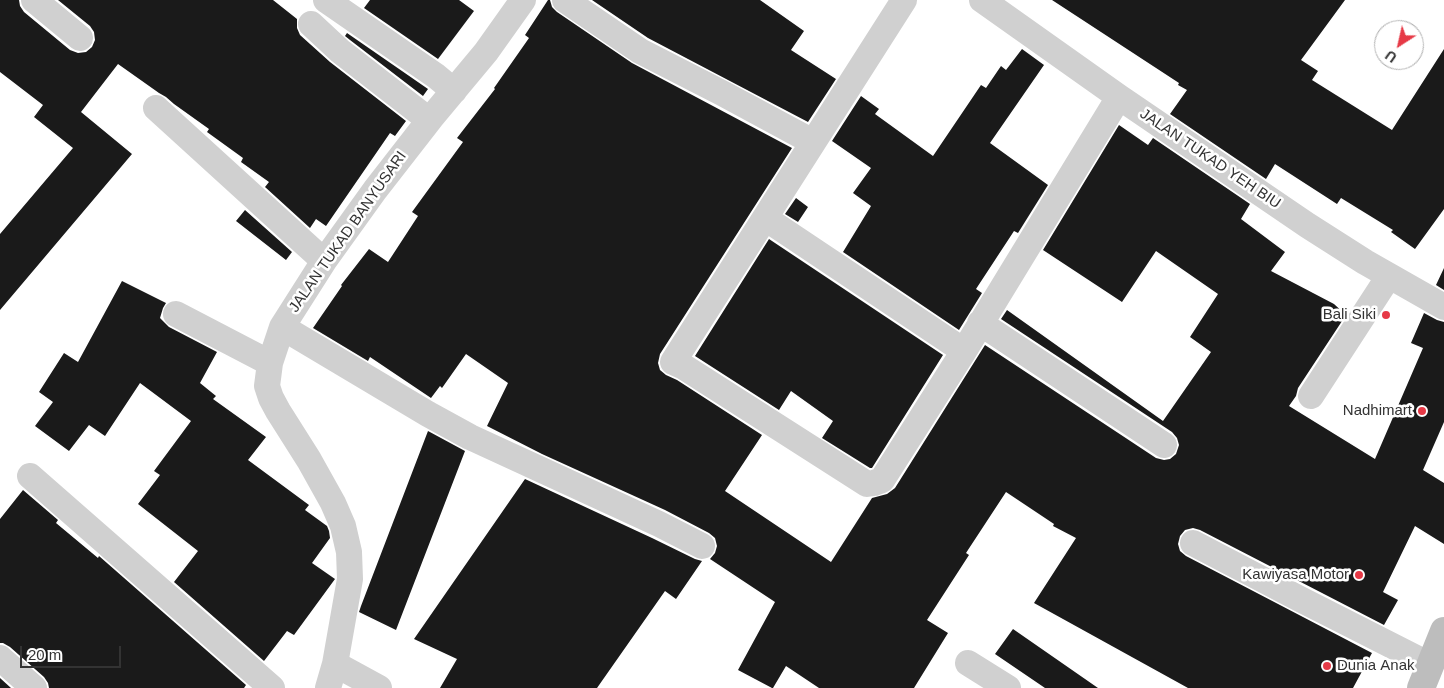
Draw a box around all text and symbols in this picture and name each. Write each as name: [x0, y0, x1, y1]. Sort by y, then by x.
north arrow: [1374, 20, 1424, 70]
text: U: [1382, 47, 1400, 66]
street label: JALAN TUKAD YEH BIU: [1136, 105, 1284, 213]
street label: JALAN TUKAD BANYUSARI: [285, 148, 411, 316]
place label: Bali Siki: [1323, 306, 1376, 324]
marker: Bali Siki: [1380, 309, 1392, 321]
place label: Nadhimart: [1343, 402, 1412, 420]
marker: Nadhimart: [1416, 405, 1428, 417]
place label: Kawiyasa Motor: [1242, 566, 1349, 584]
marker: Kawiyasa Motor: [1353, 569, 1365, 581]
scale bar: [22, 636, 124, 668]
text: 20 m: [28, 646, 61, 663]
place label: Dunia Anak: [1337, 657, 1415, 675]
marker: Dunia Anak: [1321, 660, 1333, 672]

